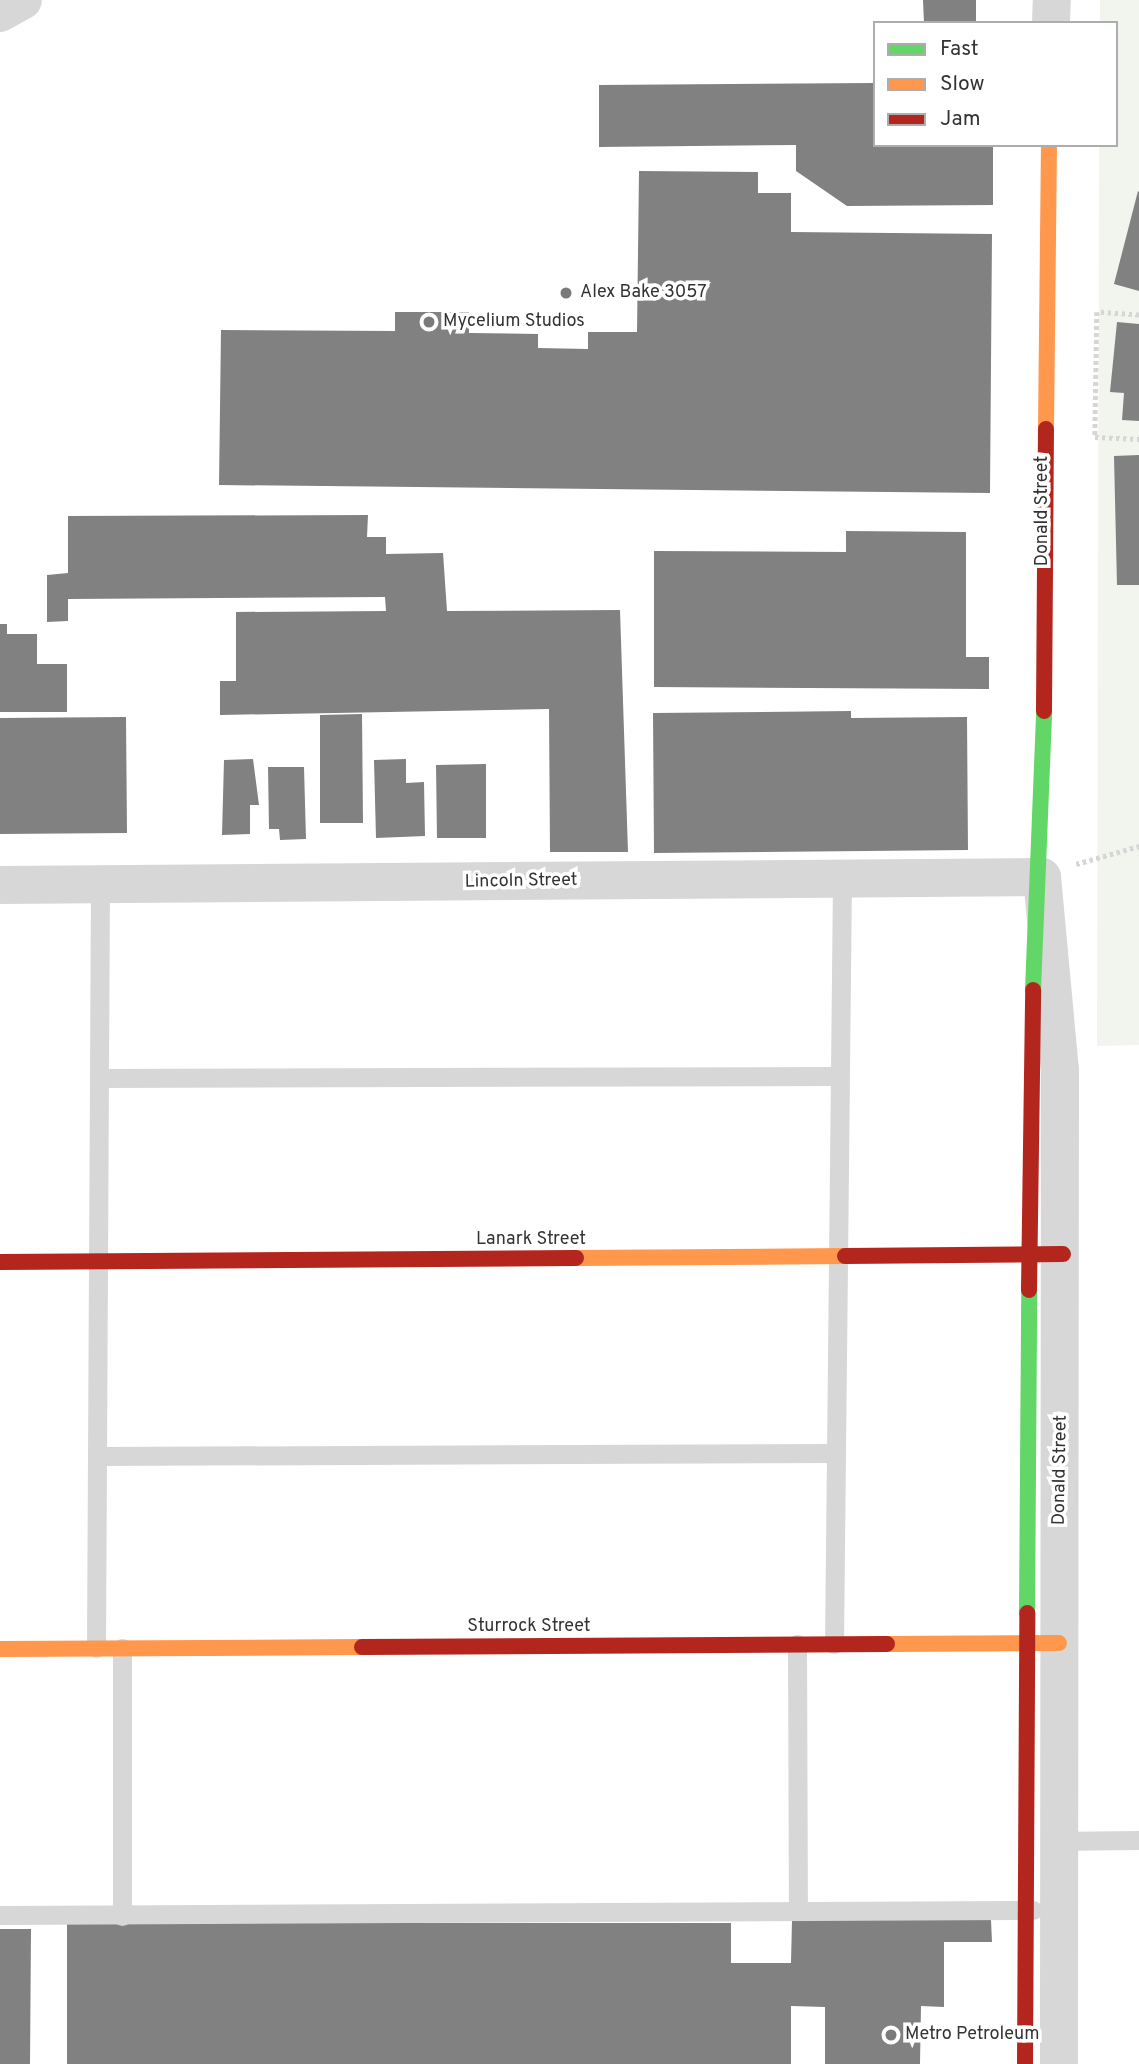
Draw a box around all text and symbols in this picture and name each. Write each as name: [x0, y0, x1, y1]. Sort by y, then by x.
legend: [873, 21, 1118, 147]
text: Fast: [940, 36, 979, 63]
text: Slow: [940, 71, 985, 98]
text: Jam: [940, 106, 981, 133]
place label: Alex Bake 3057: [580, 282, 707, 304]
marker: Alex Bake 3057: [558, 285, 574, 301]
place label: Mycelium Studios: [443, 311, 585, 333]
marker: Mycelium Studios: [421, 314, 437, 330]
street label: Donald Street: [1032, 456, 1054, 566]
street label: Lincoln Street: [464, 870, 578, 894]
street label: Lanark Street: [476, 1229, 586, 1251]
street label: Donald Street: [1049, 1415, 1073, 1525]
street label: Sturrock Street: [467, 1616, 591, 1638]
place label: Metro Petroleum: [905, 2024, 1039, 2046]
marker: Metro Petroleum: [883, 2027, 899, 2043]

